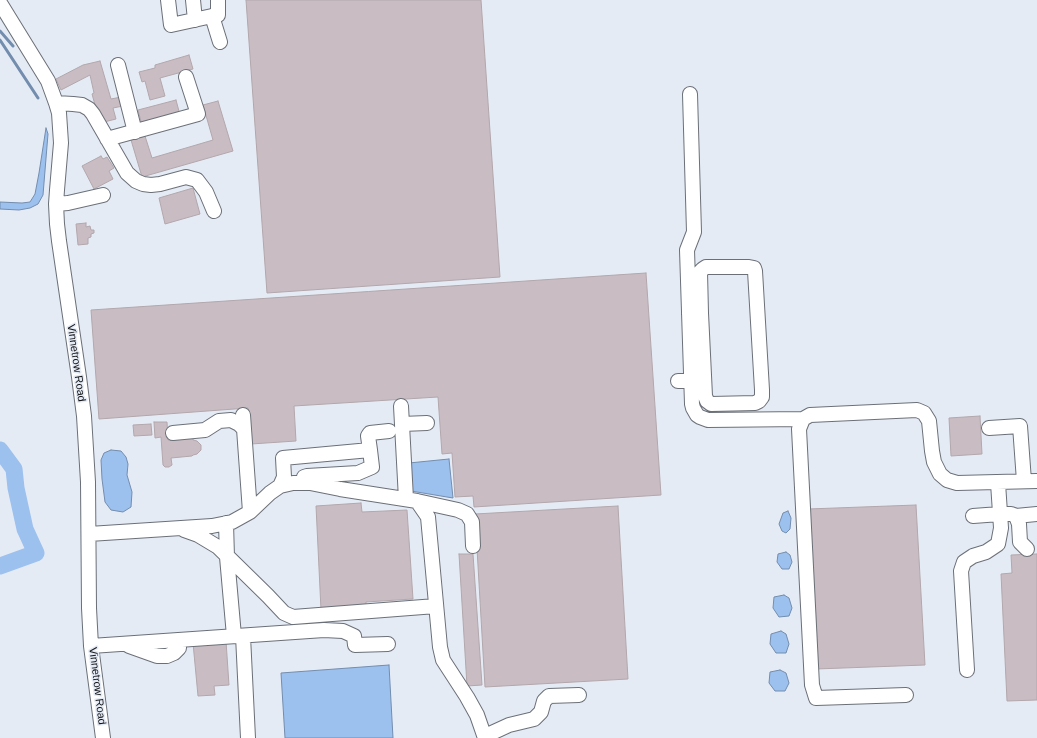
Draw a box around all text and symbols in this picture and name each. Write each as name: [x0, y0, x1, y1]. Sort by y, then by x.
street label: Vinnetrow Road: [64, 323, 88, 403]
street label: Vinnetrow Road: [86, 646, 108, 726]

